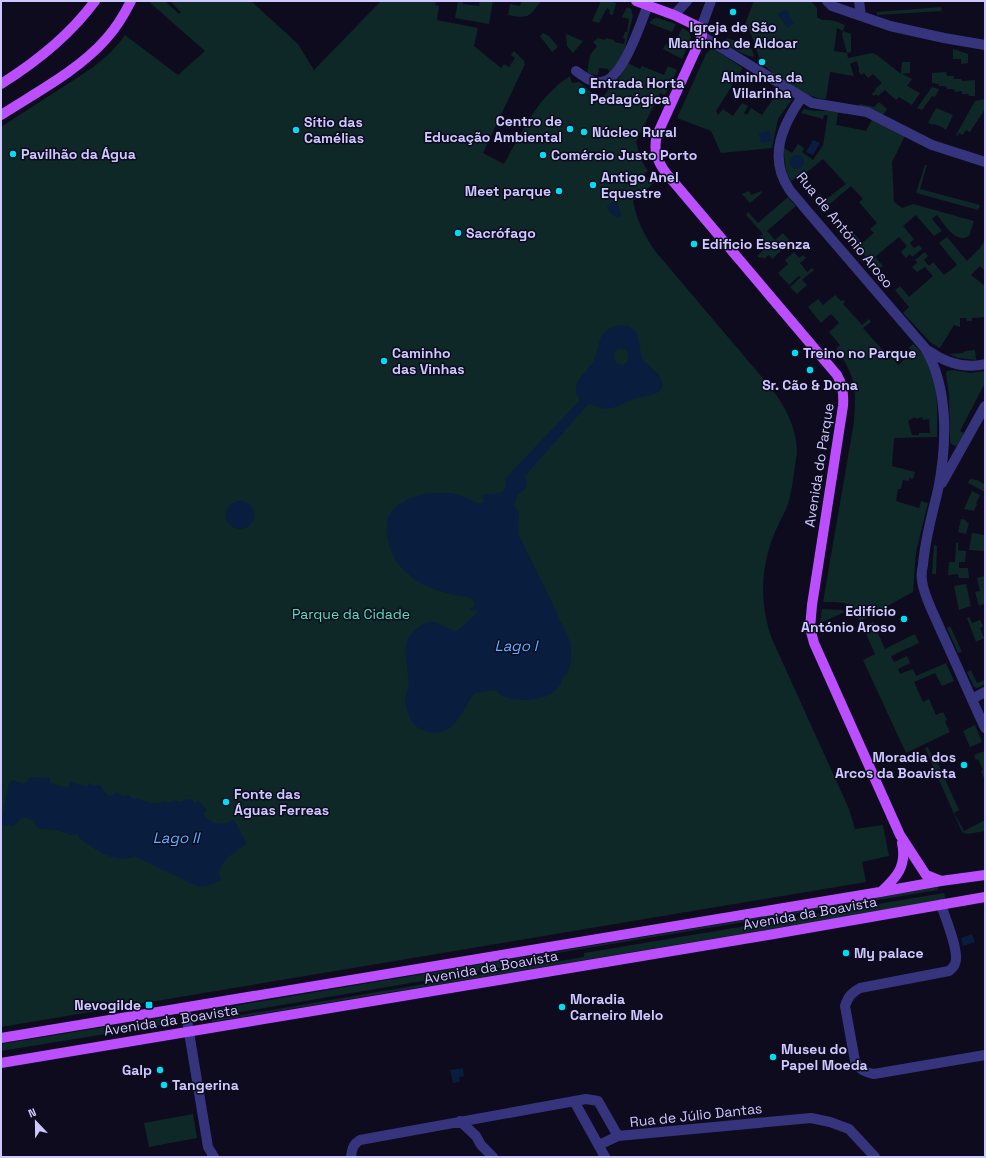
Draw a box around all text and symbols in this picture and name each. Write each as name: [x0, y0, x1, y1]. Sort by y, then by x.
marker: Igreja de São Martinho de Aldoar: [728, 7, 738, 17]
place label: Igreja de São Martinho de Aldoar: [668, 18, 798, 52]
marker: Alminhas da Vilarinha: [757, 57, 767, 67]
place label: Alminhas da Vilarinha: [721, 68, 803, 102]
place label: Entrada Horta Pedagógica: [590, 74, 684, 108]
marker: Entrada Horta Pedagógica: [577, 86, 587, 96]
place label: Centro de Educação Ambiental: [424, 112, 562, 146]
place label: Sítio das Camélias: [304, 113, 364, 147]
place label: Núcleo Rural: [592, 123, 677, 141]
marker: Centro de Educação Ambiental: [565, 124, 575, 134]
marker: Sítio das Camélias: [291, 125, 301, 135]
marker: Núcleo Rural: [579, 127, 589, 137]
place label: Pavilhão da Água: [21, 145, 136, 163]
place label: Comércio Justo Porto: [551, 146, 697, 164]
marker: Pavilhão da Água: [8, 149, 18, 159]
marker: Comércio Justo Porto: [538, 150, 548, 160]
place label: Antigo Anel Equestre: [601, 168, 679, 202]
street label: Rua de António Aroso: [793, 168, 897, 292]
marker: Antigo Anel Equestre: [588, 180, 598, 190]
place label: Meet parque: [465, 182, 551, 200]
marker: Meet parque: [554, 186, 564, 196]
place label: Sacrófago: [466, 224, 536, 242]
marker: Sacrófago: [453, 228, 463, 238]
place label: Edificio Essenza: [702, 235, 810, 253]
marker: Edificio Essenza: [689, 239, 699, 249]
place label: Caminho das Vinhas: [392, 344, 465, 378]
place label: Treino no Parque: [803, 344, 916, 362]
marker: Treino no Parque: [790, 348, 800, 358]
marker: Caminho das Vinhas: [379, 356, 389, 366]
marker: Sr. Cão & Dona: [805, 365, 815, 375]
place label: Sr. Cão & Dona: [762, 376, 858, 394]
street label: Avenida do Parque: [800, 402, 838, 528]
place label: Edifício António Aroso: [801, 602, 896, 636]
park label: Parque da Cidade: [292, 605, 410, 623]
marker: Edifício António Aroso: [899, 614, 909, 624]
water label: Lago I: [494, 636, 540, 655]
place label: Moradia dos Arcos da Boavista: [835, 748, 956, 782]
marker: Moradia dos Arcos da Boavista: [959, 760, 969, 770]
place label: Fonte das Águas Ferreas: [234, 785, 329, 819]
marker: Fonte das Águas Ferreas: [221, 797, 231, 807]
water label: Lago II: [153, 828, 202, 847]
street label: Avenida da Boavista: [742, 892, 878, 934]
place label: My palace: [854, 944, 924, 962]
street label: Avenida da Boavista: [423, 946, 559, 988]
marker: My palace: [841, 948, 851, 958]
place label: Moradia Carneiro Melo: [570, 990, 663, 1024]
place label: Nevogilde: [74, 996, 141, 1014]
street label: Avenida da Boavista: [103, 1000, 239, 1040]
marker: Nevogilde: [144, 1000, 154, 1010]
marker: Moradia Carneiro Melo: [557, 1002, 567, 1012]
place label: Museu do Papel Moeda: [781, 1040, 868, 1074]
marker: Museu do Papel Moeda: [768, 1052, 778, 1062]
place label: Galp: [122, 1061, 152, 1079]
marker: Galp: [155, 1065, 165, 1075]
place label: Tangerina: [172, 1076, 239, 1094]
marker: Tangerina: [159, 1080, 169, 1090]
street label: Rua de Júlio Dantas: [629, 1099, 763, 1131]
north arrow: [16, 1102, 56, 1142]
text: N: [26, 1105, 38, 1121]

